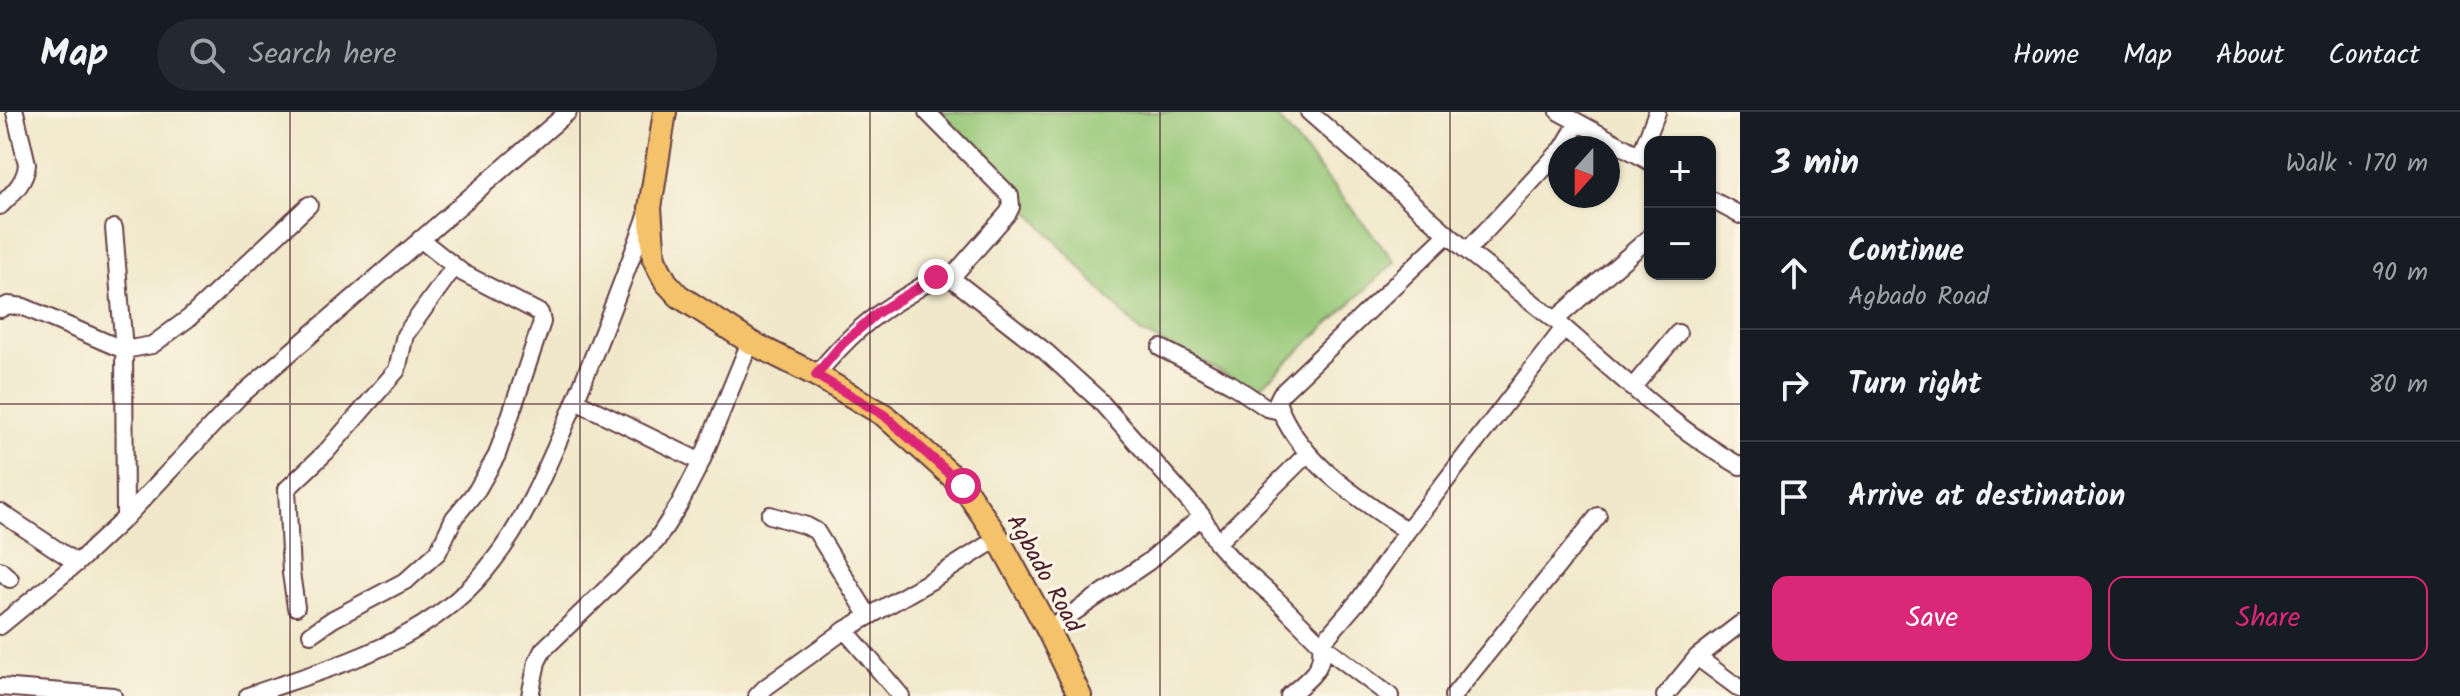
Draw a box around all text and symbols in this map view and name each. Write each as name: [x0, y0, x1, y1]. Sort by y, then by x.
search box: [157, 19, 717, 91]
text: Map: [40, 25, 109, 85]
text: Search here: [249, 31, 396, 79]
icon: search: [185, 33, 229, 77]
text: Home: [2013, 33, 2079, 78]
text: Map: [2123, 33, 2172, 78]
text: About: [2216, 33, 2284, 78]
text: Contact: [2328, 33, 2420, 78]
north arrow: [1548, 136, 1620, 208]
map controls: [1644, 136, 1716, 280]
button: +: [1644, 136, 1716, 208]
text: 3 min: [1772, 137, 1859, 191]
text: Walk · 170 m: [2286, 143, 2428, 185]
button: −: [1644, 208, 1716, 280]
text: Continue: [1848, 228, 1964, 276]
icon: ahead: [1772, 251, 1816, 295]
text: 90 m: [2371, 252, 2428, 294]
route end: [918, 259, 954, 295]
text: Agbado Road: [1848, 276, 1989, 318]
text: Turn right: [1848, 361, 1981, 409]
icon: right: [1772, 363, 1816, 407]
text: 80 m: [2368, 364, 2428, 406]
route start: [945, 468, 981, 504]
text: Arrive at destination: [1848, 473, 2125, 521]
icon: arrive: [1772, 475, 1816, 519]
street label: Agbado Road: [995, 507, 1093, 641]
button: Save: [1772, 576, 2092, 661]
button: Share: [2108, 576, 2428, 661]

